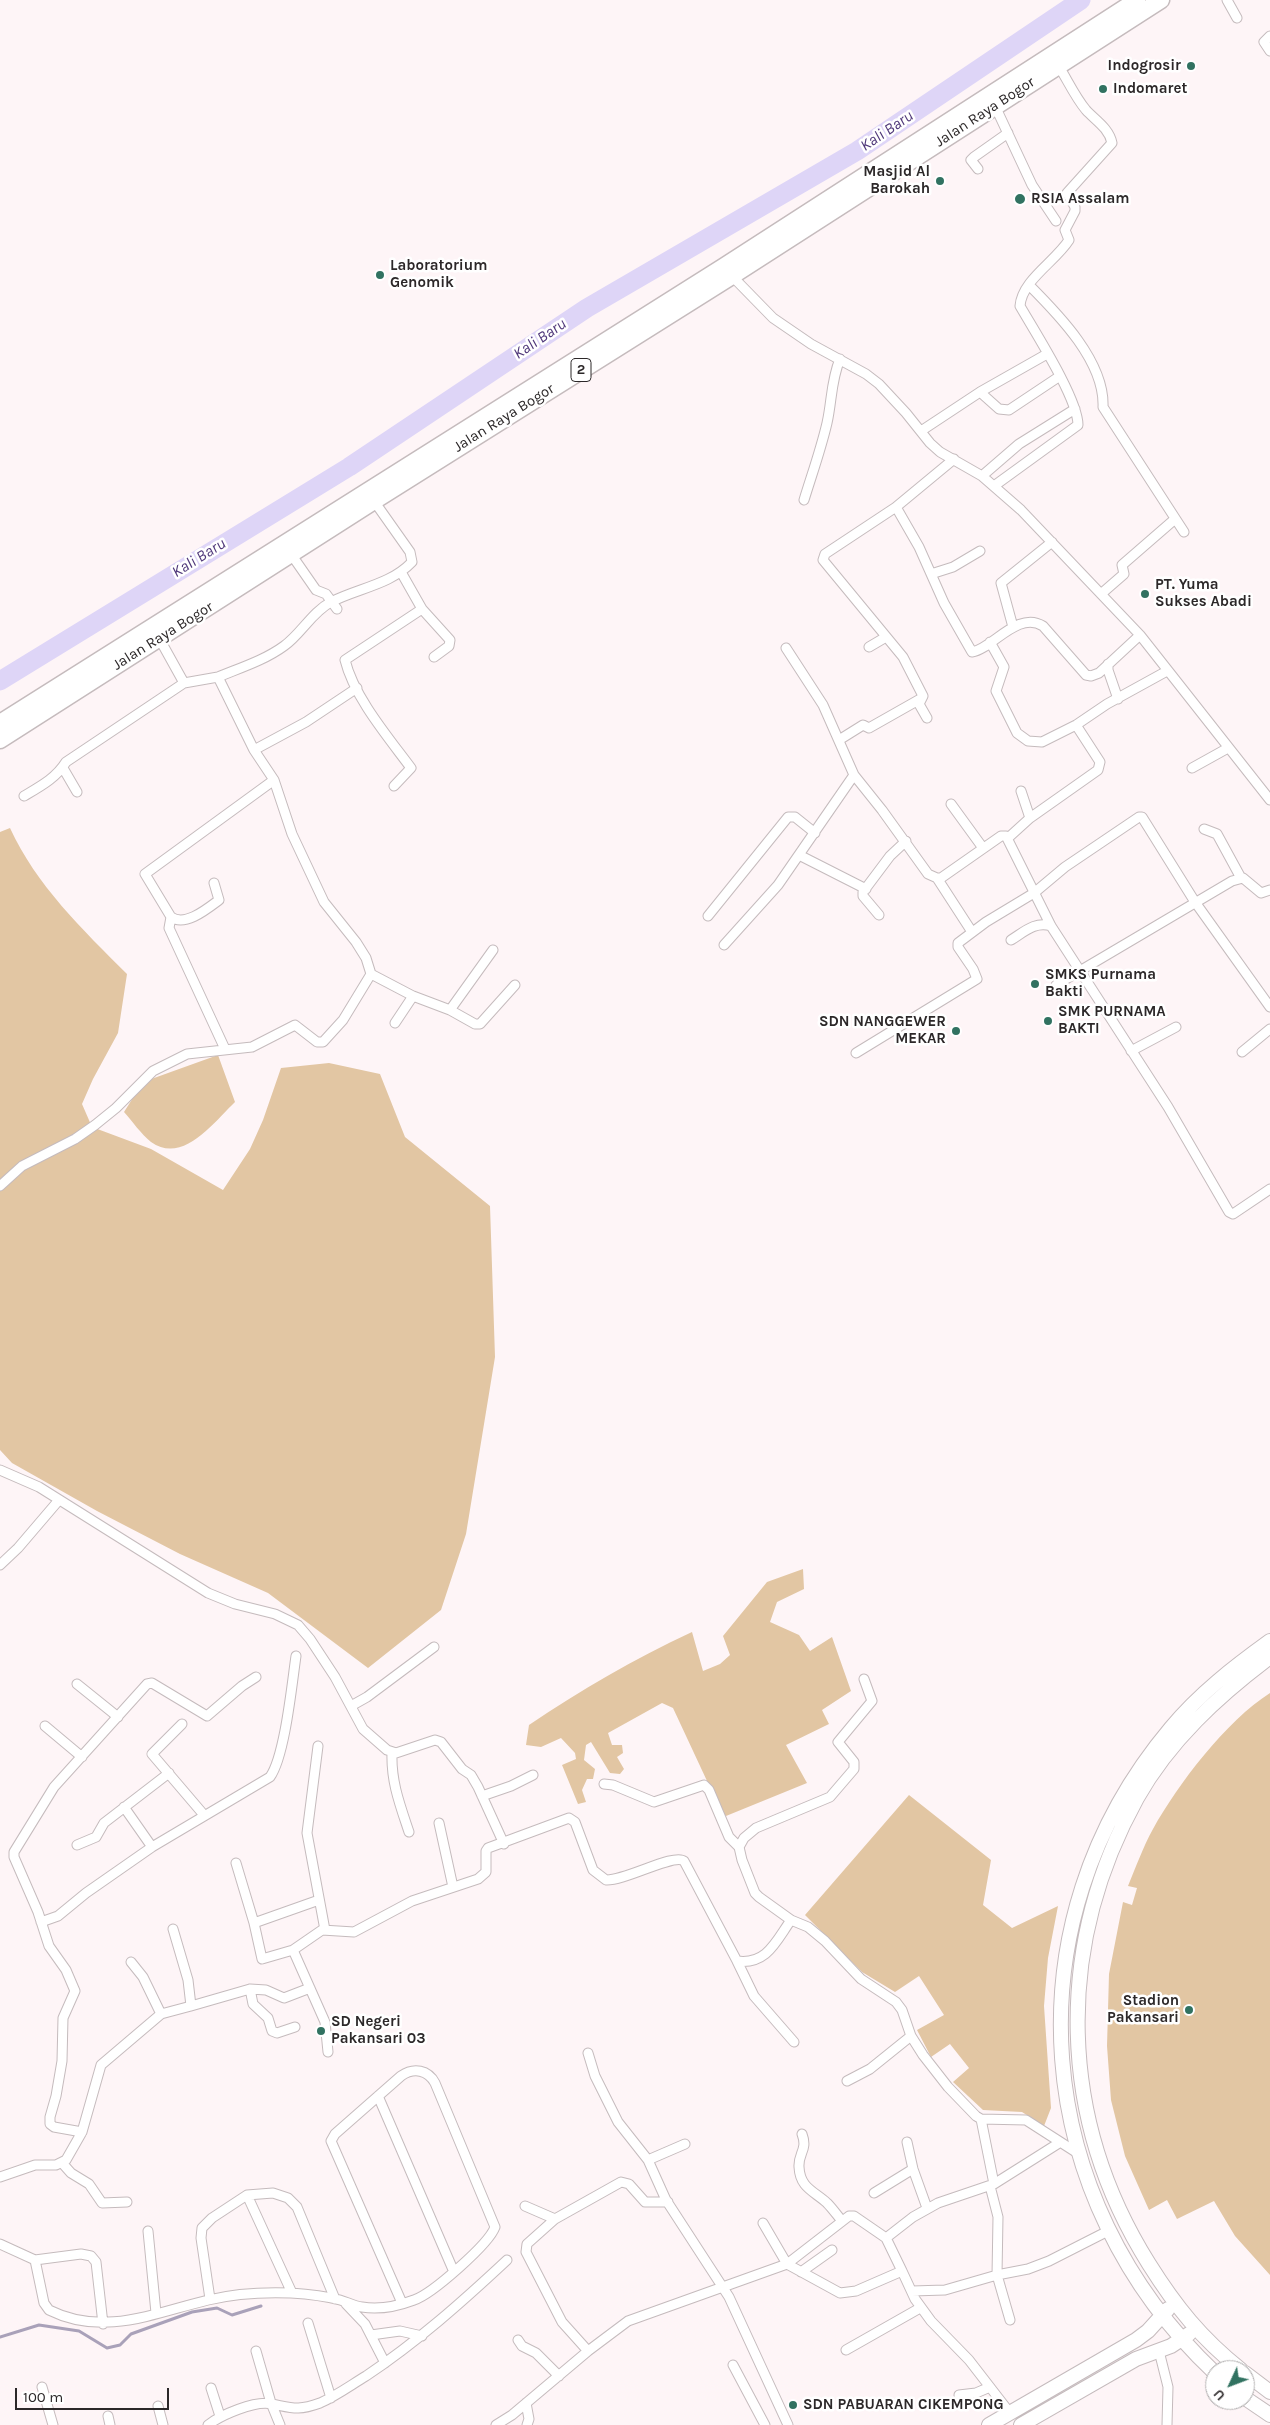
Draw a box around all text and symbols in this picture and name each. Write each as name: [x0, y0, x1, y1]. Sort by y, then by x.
place label: Indogrosir: [1108, 57, 1181, 75]
marker: Indogrosir: [1185, 60, 1197, 72]
street label: Jalan Raya Bogor: [932, 73, 1038, 151]
place label: Indomaret: [1113, 80, 1187, 98]
marker: Indomaret: [1097, 83, 1109, 95]
water label: Kali Baru: [857, 106, 917, 156]
place label: Masjid Al Barokah: [863, 163, 930, 198]
marker: Masjid Al Barokah: [934, 175, 946, 187]
place label: RSIA Assalam: [1031, 190, 1130, 208]
marker: RSIA Assalam: [1013, 192, 1027, 206]
place label: Laboratorium Genomik: [390, 257, 487, 292]
marker: Laboratorium Genomik: [374, 269, 386, 281]
water label: Kali Baru: [510, 314, 570, 364]
road number: 2: [571, 358, 591, 382]
street label: Jalan Raya Bogor: [450, 380, 558, 456]
water label: Kali Baru: [169, 534, 229, 582]
place label: PT. Yuma Sukses Abadi: [1155, 576, 1252, 611]
marker: PT. Yuma Sukses Abadi: [1139, 588, 1151, 600]
street label: Jalan Raya Bogor: [109, 598, 217, 674]
place label: SMKS Purnama Bakti: [1045, 966, 1156, 1001]
marker: SMKS Purnama Bakti: [1029, 978, 1041, 990]
place label: SMK PURNAMA BAKTI: [1058, 1003, 1166, 1038]
place label: SDN NANGGEWER MEKAR: [819, 1013, 946, 1048]
marker: SMK PURNAMA BAKTI: [1042, 1015, 1054, 1027]
marker: SDN NANGGEWER MEKAR: [950, 1025, 962, 1037]
place label: Stadion Pakansari: [1107, 1992, 1179, 2027]
marker: Stadion Pakansari: [1183, 2004, 1195, 2016]
place label: SD Negeri Pakansari 03: [331, 2013, 426, 2048]
marker: SD Negeri Pakansari 03: [315, 2025, 327, 2037]
north arrow: [1205, 2360, 1255, 2410]
scale bar: [18, 2378, 171, 2410]
text: U: [1210, 2386, 1229, 2404]
text: 100 m: [23, 2388, 63, 2406]
place label: SDN PABUARAN CIKEMPONG: [803, 2396, 1004, 2414]
marker: SDN PABUARAN CIKEMPONG: [787, 2399, 799, 2411]

